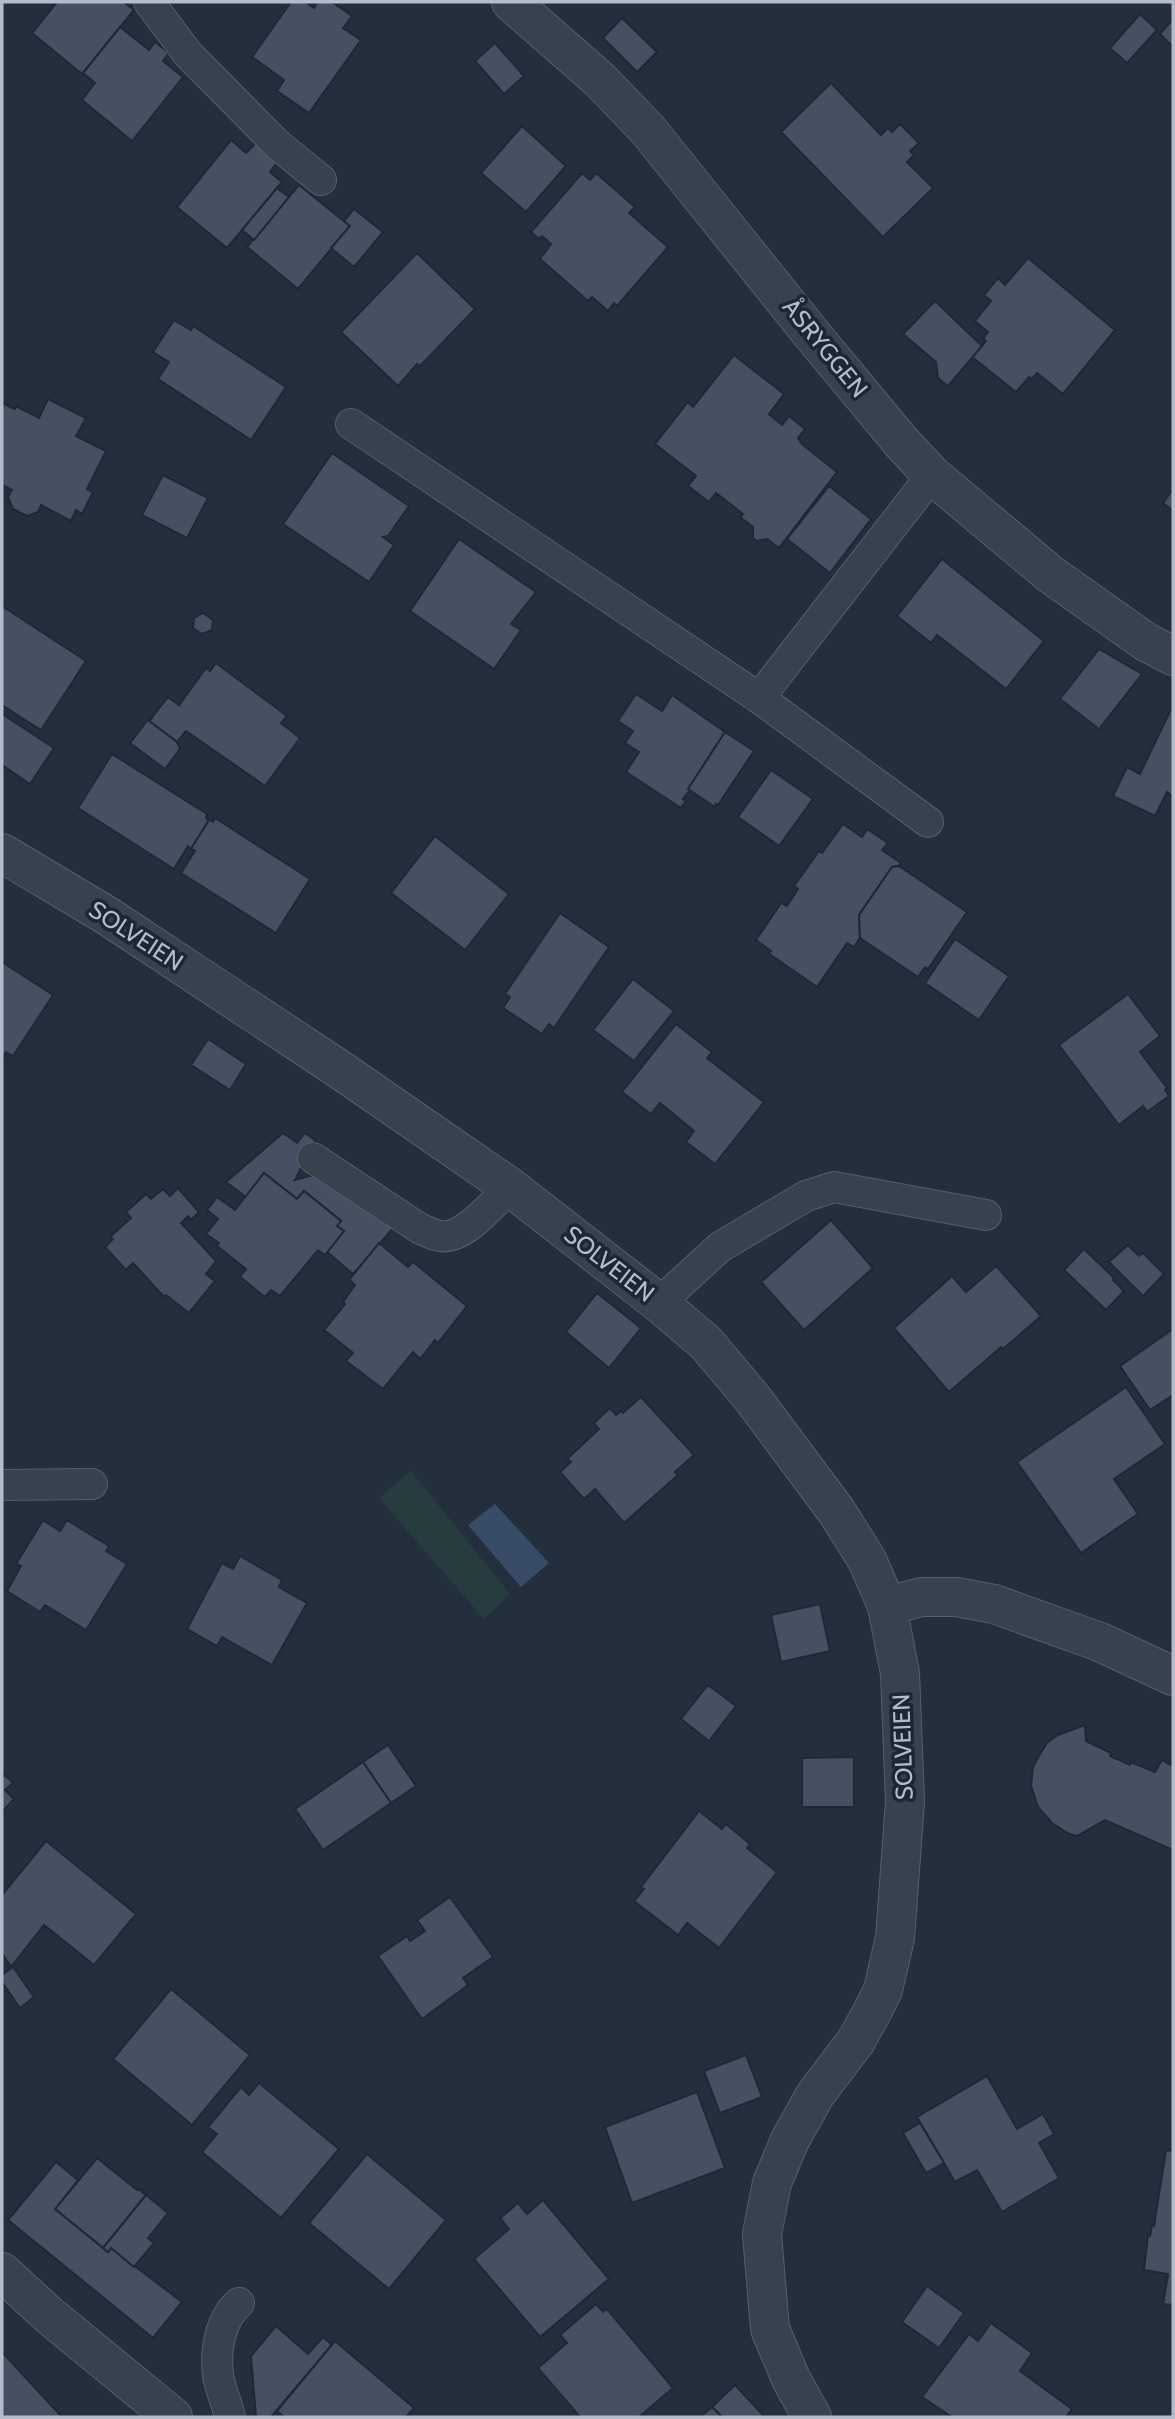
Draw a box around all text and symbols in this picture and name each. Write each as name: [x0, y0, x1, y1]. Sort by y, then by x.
street label: ÅSRYGGEN: [777, 293, 874, 403]
street label: SOLVEIEN: [84, 894, 189, 977]
street label: SOLVEIEN: [558, 1219, 660, 1308]
street label: SOLVEIEN: [886, 1693, 919, 1801]

